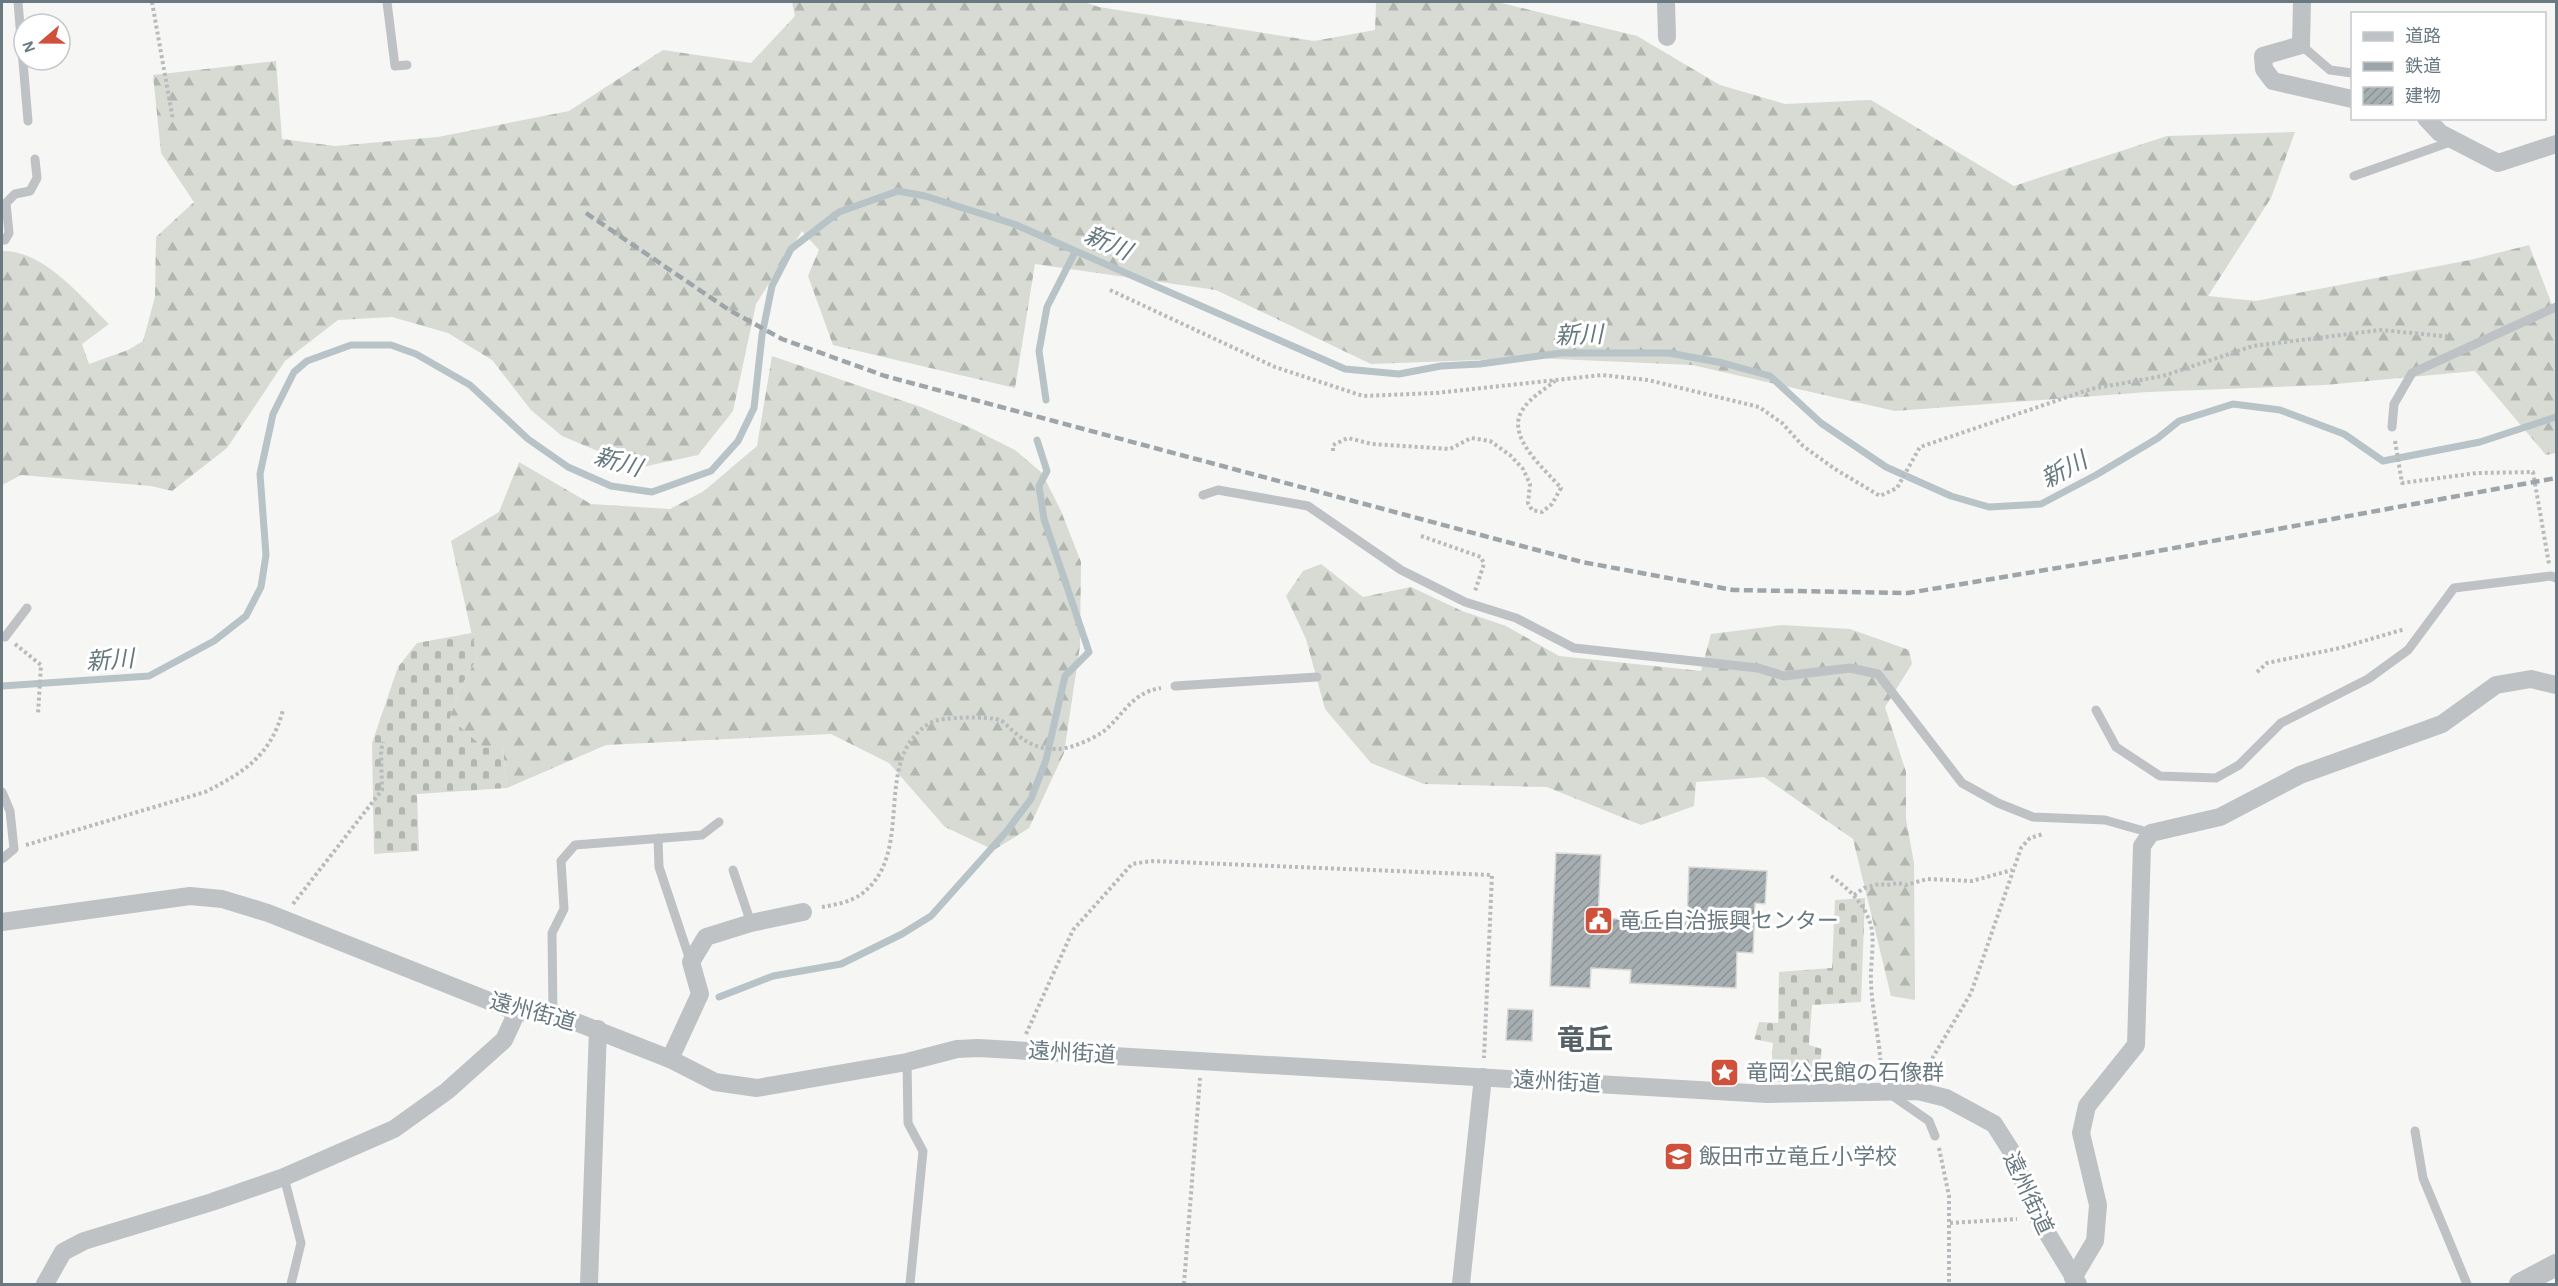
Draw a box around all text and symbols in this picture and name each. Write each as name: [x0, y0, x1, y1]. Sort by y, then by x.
north arrow: [12, 12, 72, 72]
legend: [2351, 12, 2546, 120]
text: 道路: [2405, 26, 2441, 46]
text: N: [19, 39, 38, 55]
text: 鉄道: [2405, 56, 2441, 76]
text: 建物: [2405, 86, 2441, 106]
water label: 新川: [1081, 221, 1138, 266]
water label: 新川: [1555, 321, 1606, 349]
water label: 新川: [591, 443, 648, 482]
water label: 新川: [2037, 446, 2094, 493]
water label: 新川: [85, 645, 138, 675]
public building icon: 竜丘自治振興センター: [1582, 904, 1614, 936]
place label: 竜丘自治振興センター: [1619, 909, 1839, 932]
street label: 遠州街道: [487, 989, 578, 1034]
district label: 竜丘: [1557, 1025, 1613, 1055]
street label: 遠州街道: [1027, 1039, 1117, 1066]
place icon: 竜岡公民館の石像群: [1709, 1056, 1741, 1088]
place label: 竜岡公民館の石像群: [1746, 1061, 1944, 1084]
street label: 遠州街道: [1512, 1068, 1602, 1095]
school or university icon: 飯田市立竜丘小学校: [1662, 1140, 1694, 1172]
place label: 飯田市立竜丘小学校: [1699, 1145, 1897, 1168]
street label: 遠州街道: [2000, 1148, 2058, 1238]

